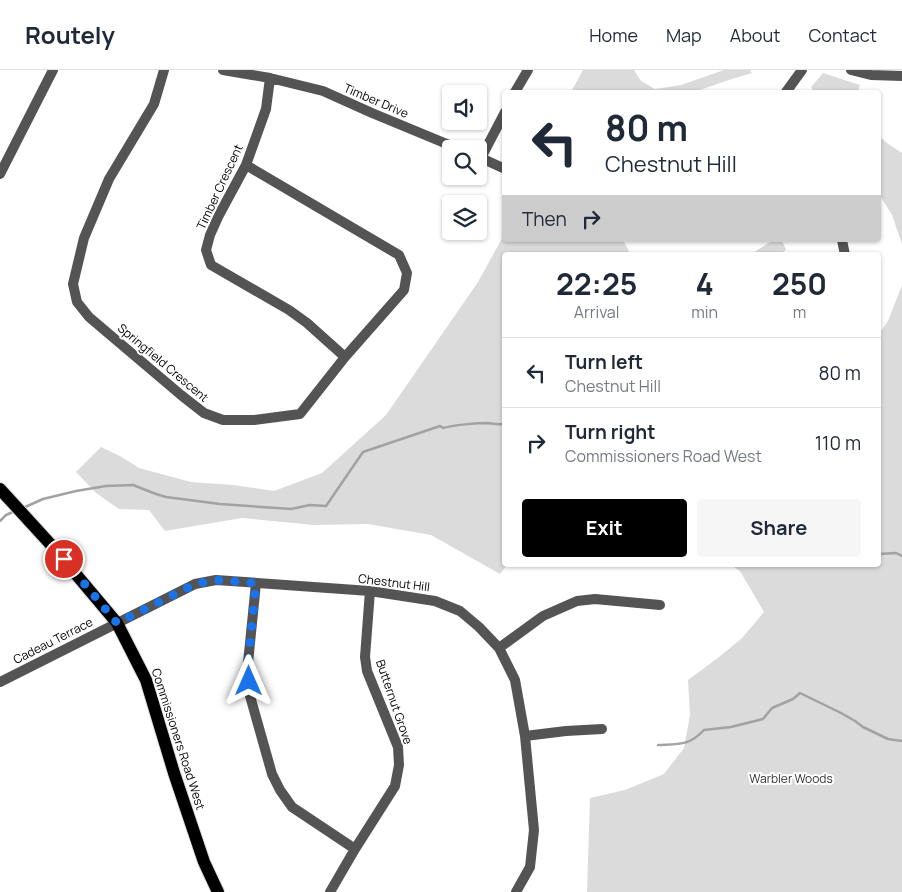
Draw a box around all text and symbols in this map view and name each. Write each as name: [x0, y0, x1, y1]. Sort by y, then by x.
text: Routely: [25, 18, 115, 51]
text: Home: [589, 23, 638, 47]
text: Map: [666, 23, 702, 47]
text: About: [730, 23, 780, 47]
text: Contact: [808, 23, 877, 47]
street label: Timber Drive: [341, 79, 411, 122]
map controls: [442, 85, 487, 240]
button: sound: [442, 85, 487, 130]
text: 80 m: [605, 104, 688, 152]
icon: left: [522, 110, 587, 175]
button: search: [442, 140, 487, 185]
street label: Timber Crescent: [192, 141, 247, 232]
text: Chestnut Hill: [605, 149, 737, 179]
button: layers: [442, 195, 487, 240]
icon: right: [577, 205, 605, 233]
text: Then: [522, 206, 567, 232]
text: 22:25: [556, 263, 637, 304]
text: 4: [695, 263, 714, 304]
text: 250: [772, 263, 827, 304]
text: Arrival: [574, 301, 619, 323]
text: min: [691, 301, 718, 323]
text: m: [793, 301, 806, 323]
street label: Springfield Crescent: [114, 320, 213, 406]
text: Turn left: [565, 349, 643, 375]
icon: left: [522, 359, 550, 387]
text: 80 m: [818, 360, 861, 386]
text: Chestnut Hill: [565, 375, 661, 397]
text: Turn right: [565, 419, 655, 445]
icon: right: [522, 429, 550, 457]
text: 110 m: [815, 430, 861, 456]
text: Commissioners Road West: [565, 445, 762, 467]
button: Exit: [522, 499, 687, 557]
button: Share: [697, 499, 861, 557]
pin: [43, 538, 85, 580]
icon: arrive: [50, 545, 78, 573]
street label: Chestnut Hill: [357, 570, 431, 595]
street label: Cadeau Terrace: [10, 613, 95, 668]
position arrow: [222, 654, 274, 706]
street label: Butternut Grove: [372, 657, 417, 746]
street label: Commissioners Road West: [148, 666, 209, 812]
park label: Warbler Woods: [749, 770, 833, 787]

